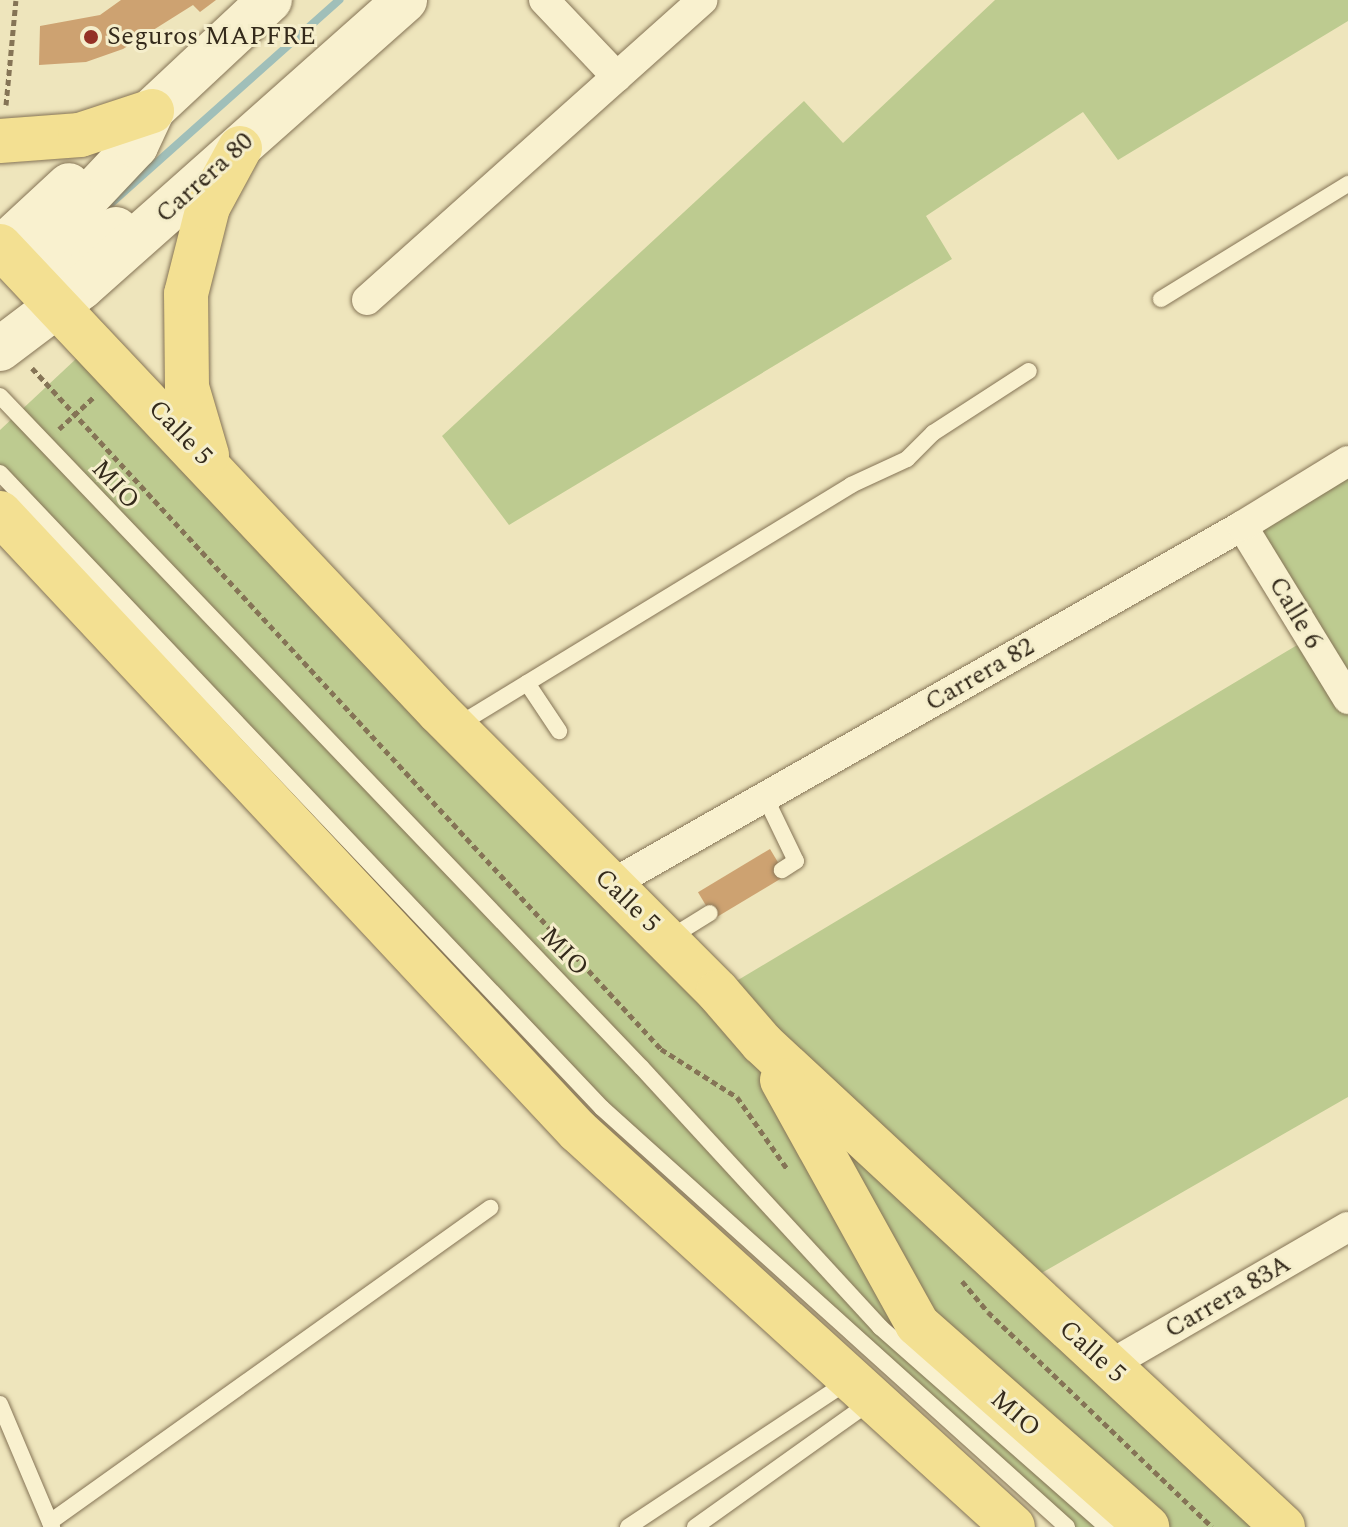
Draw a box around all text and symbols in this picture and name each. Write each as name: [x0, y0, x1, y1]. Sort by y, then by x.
place label: Seguros MAPFRE: [107, 21, 316, 53]
marker: Seguros MAPFRE: [82, 28, 100, 46]
street label: Carrera 80: [150, 126, 260, 230]
street label: Calle 5: [141, 394, 219, 472]
street label: MIO: [84, 454, 146, 516]
street label: Calle 6: [1261, 571, 1329, 655]
street label: Carrera 82: [920, 631, 1040, 719]
street label: Calle 5: [588, 862, 666, 940]
street label: MIO: [533, 921, 595, 983]
street label: Carrera 83A: [1160, 1248, 1296, 1346]
street label: Calle 5: [1052, 1314, 1132, 1390]
street label: MIO: [984, 1384, 1046, 1444]

